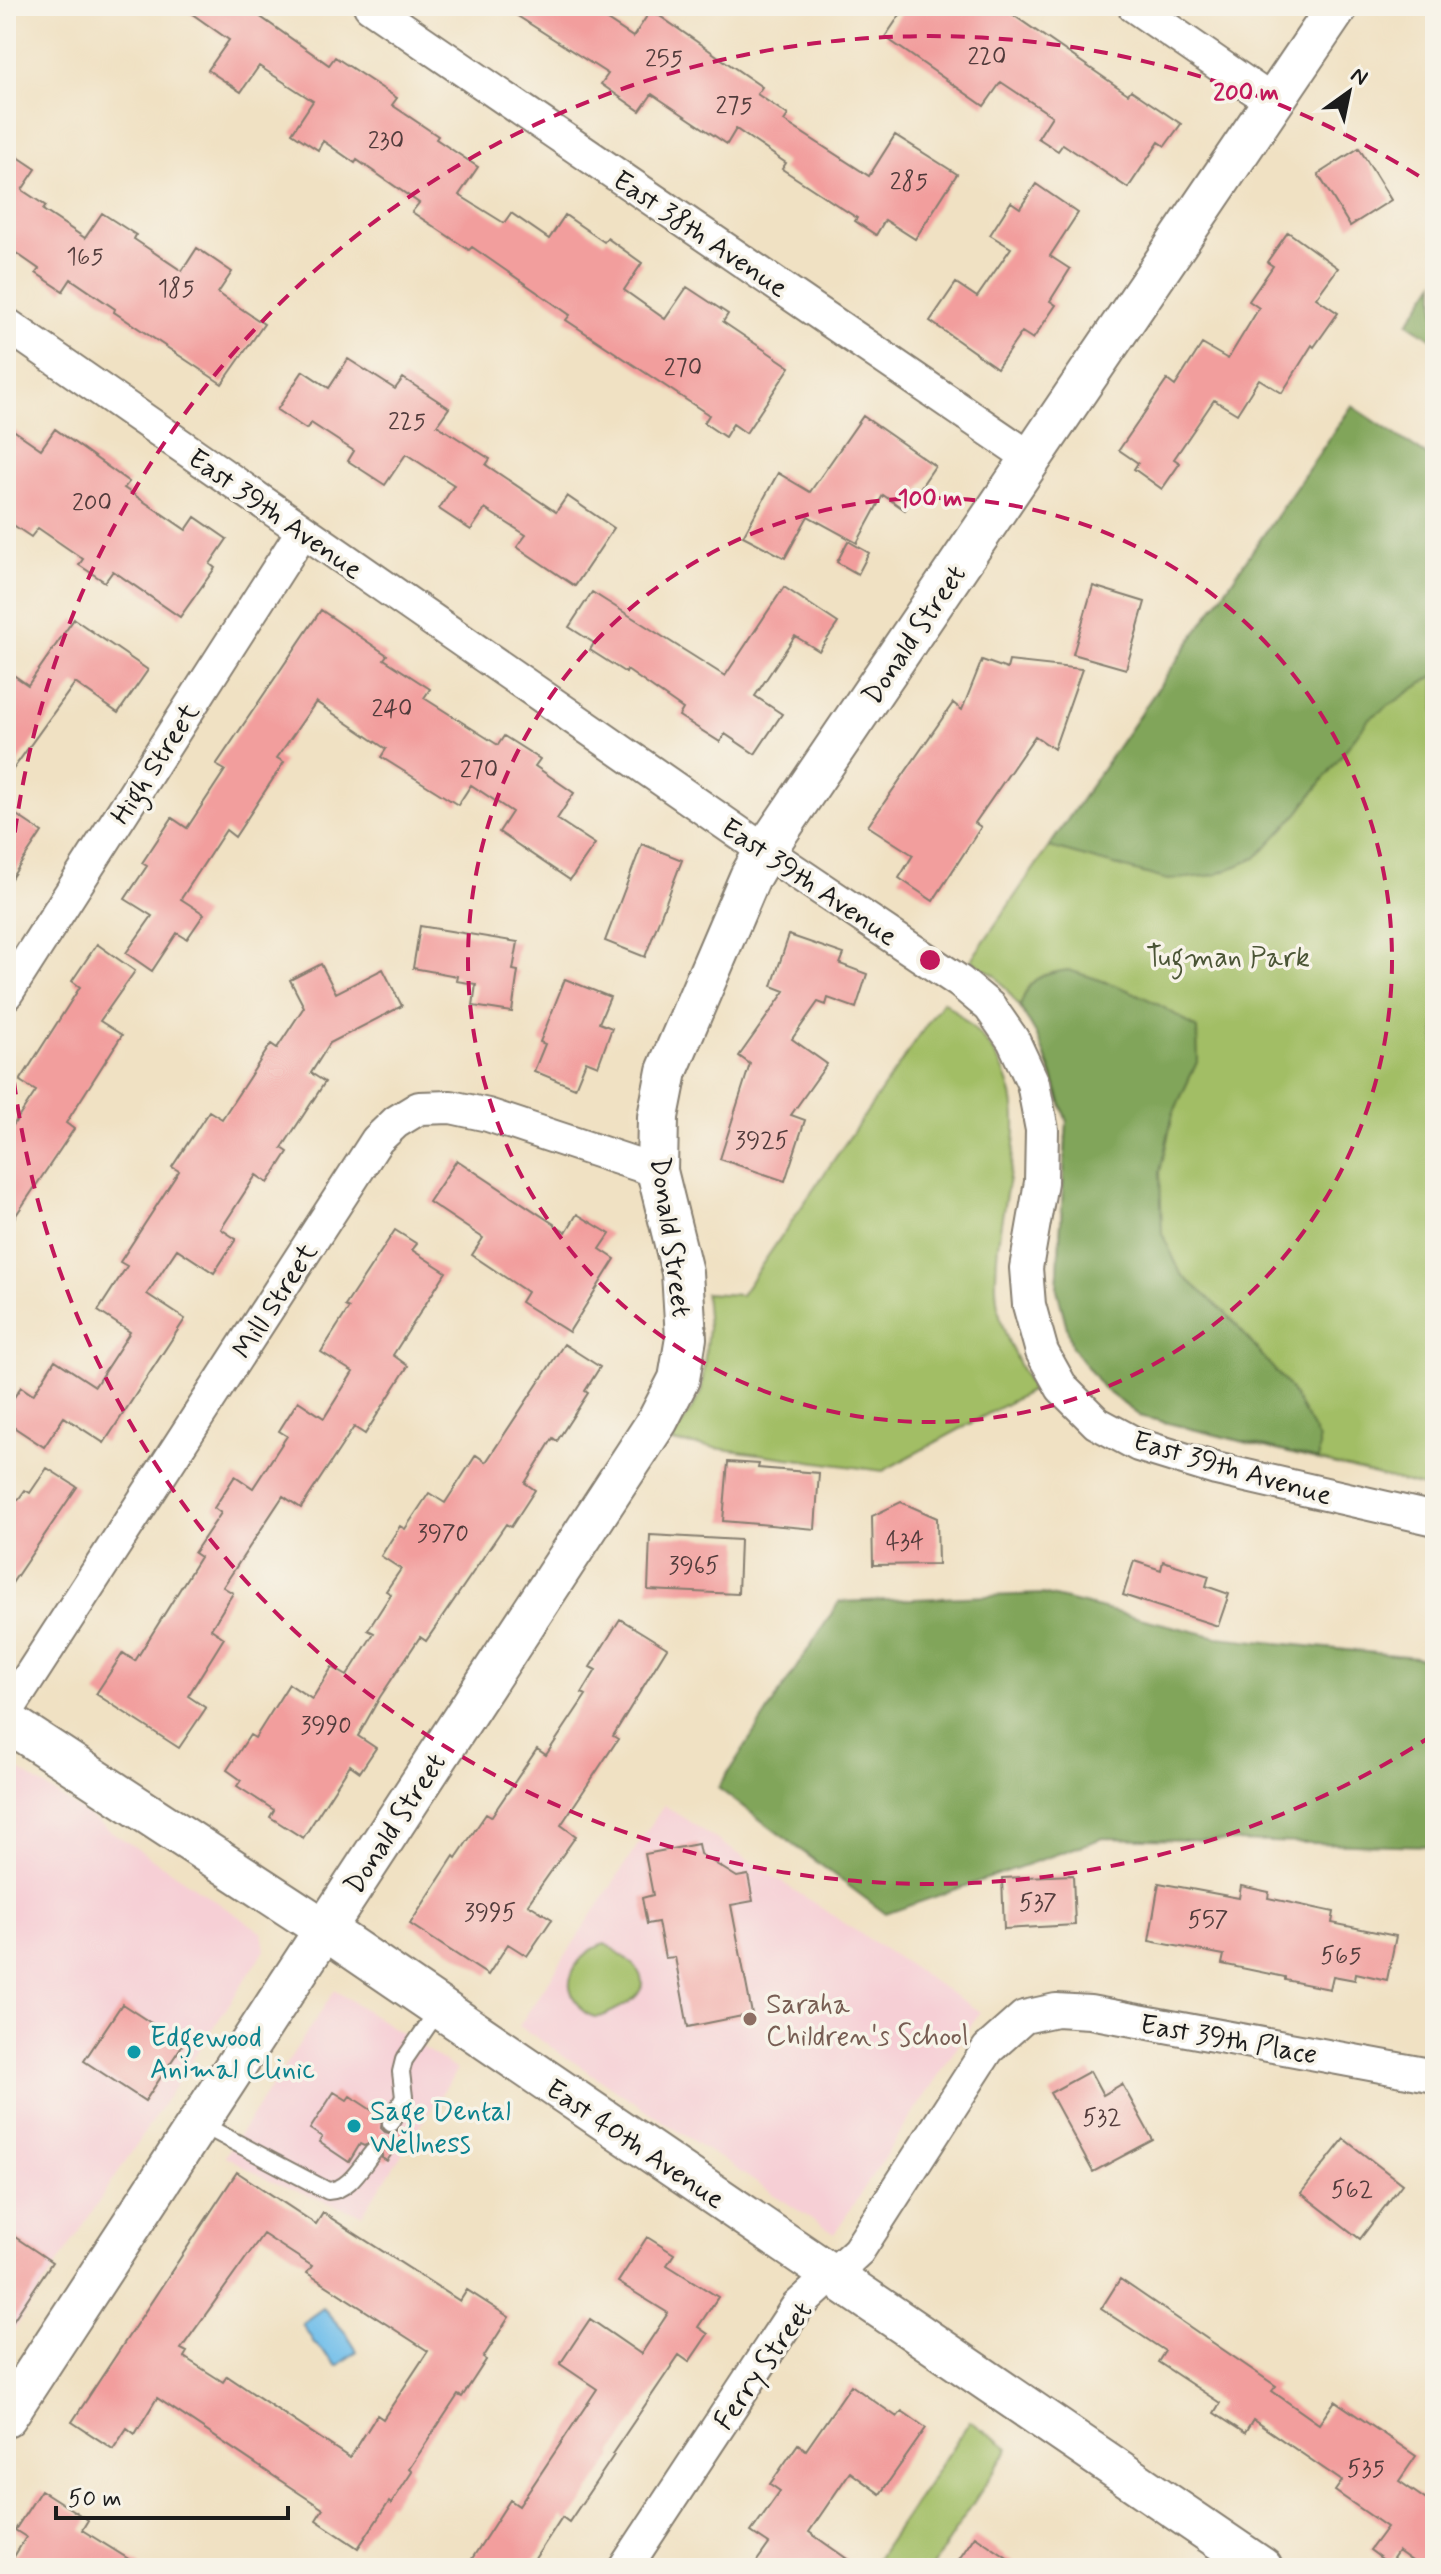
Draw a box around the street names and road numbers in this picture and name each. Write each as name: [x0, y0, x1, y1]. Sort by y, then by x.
street label: East 38th Avenue: [605, 163, 794, 307]
street label: East 39th Avenue: [180, 441, 369, 589]
street label: Donald Street: [855, 558, 975, 713]
street label: High Street: [103, 696, 212, 834]
street label: East 39th Avenue: [713, 810, 904, 956]
street label: Donald Street: [640, 1155, 699, 1320]
street label: Mill Street: [225, 1236, 328, 1366]
street label: East 39th Avenue: [1129, 1423, 1336, 1515]
street label: Donald Street: [337, 1747, 456, 1902]
street label: East 39th Place: [1137, 2007, 1320, 2074]
street label: East 40th Avenue: [538, 2072, 731, 2219]
street label: Ferry Street: [706, 2295, 822, 2438]

